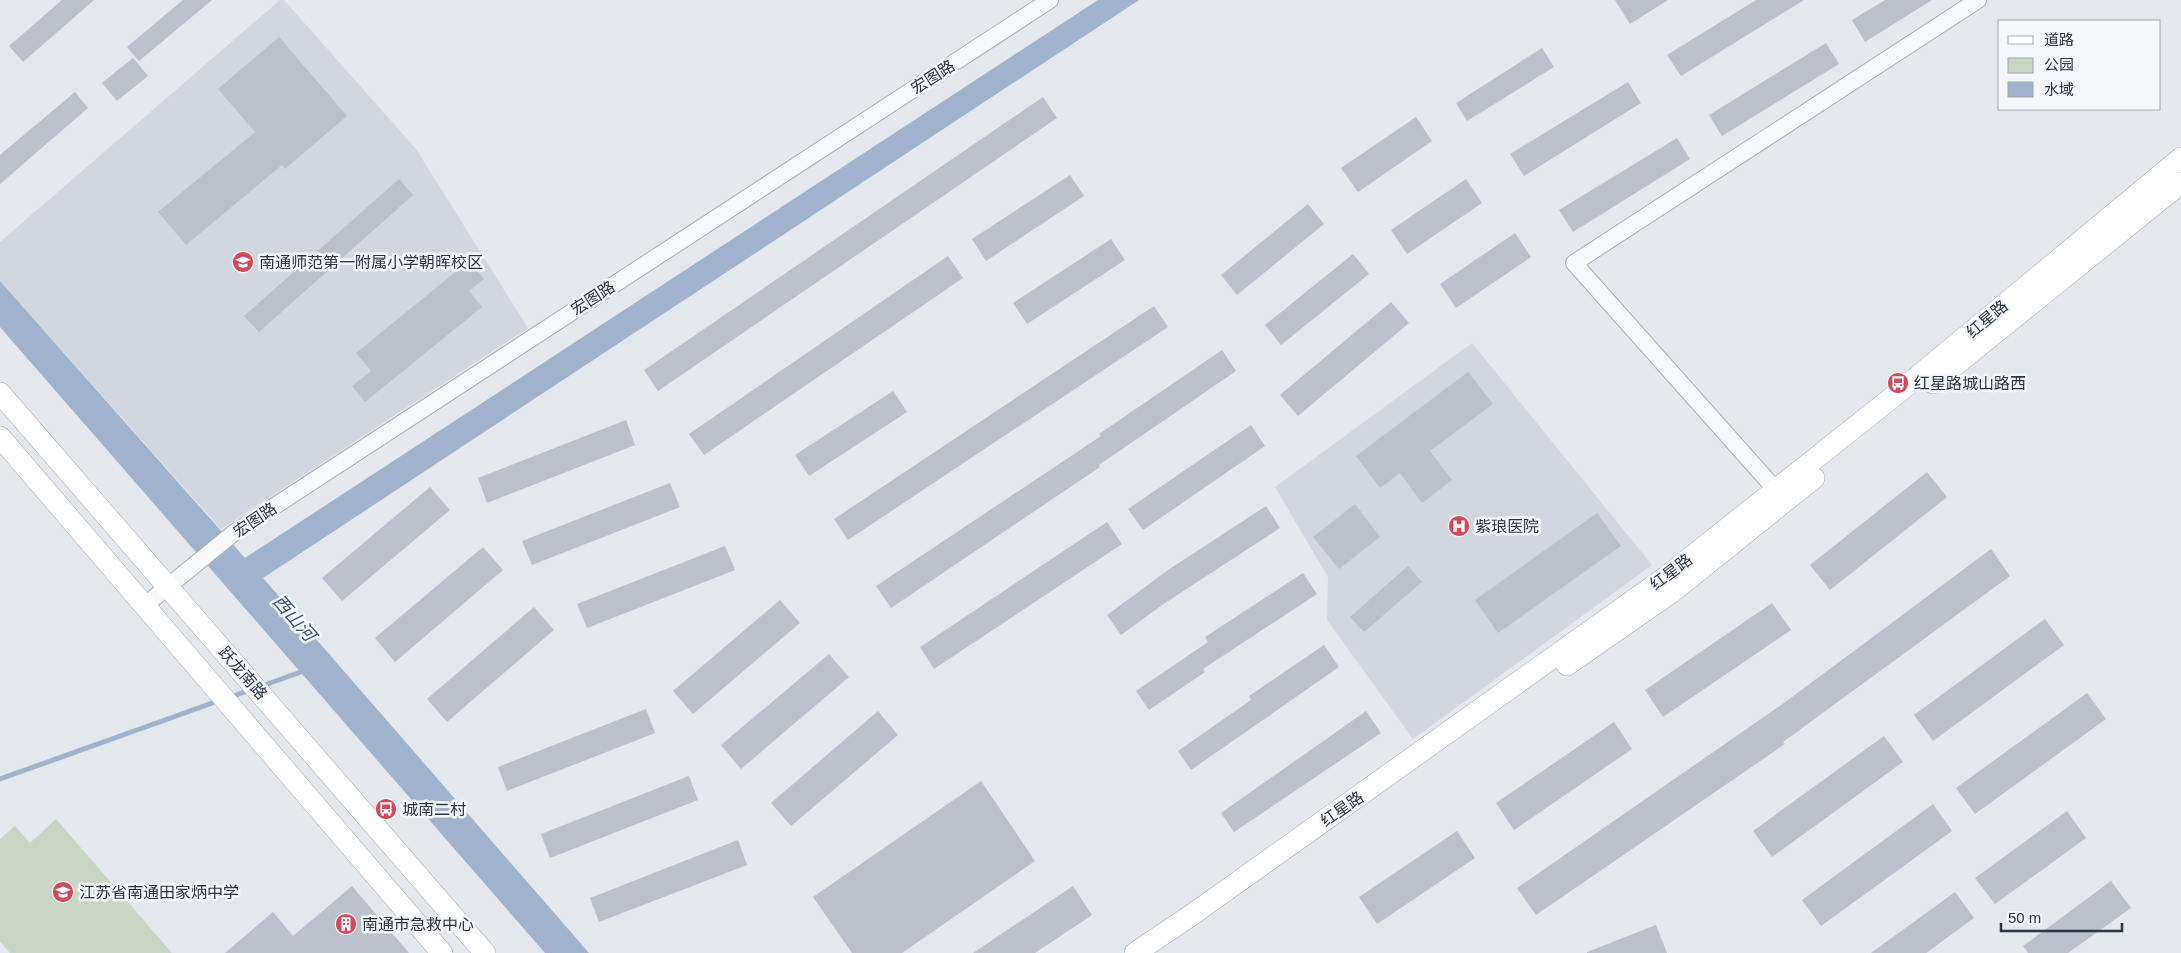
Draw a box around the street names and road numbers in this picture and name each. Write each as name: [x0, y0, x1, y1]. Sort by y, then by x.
street label: 宏图路: [908, 57, 958, 97]
street label: 宏图路: [568, 278, 618, 318]
street label: 红星路: [1963, 297, 2011, 341]
street label: 宏图路: [230, 500, 280, 540]
street label: 红星路: [1647, 551, 1695, 593]
street label: 跃龙南路: [216, 643, 270, 703]
street label: 红星路: [1317, 788, 1367, 830]

